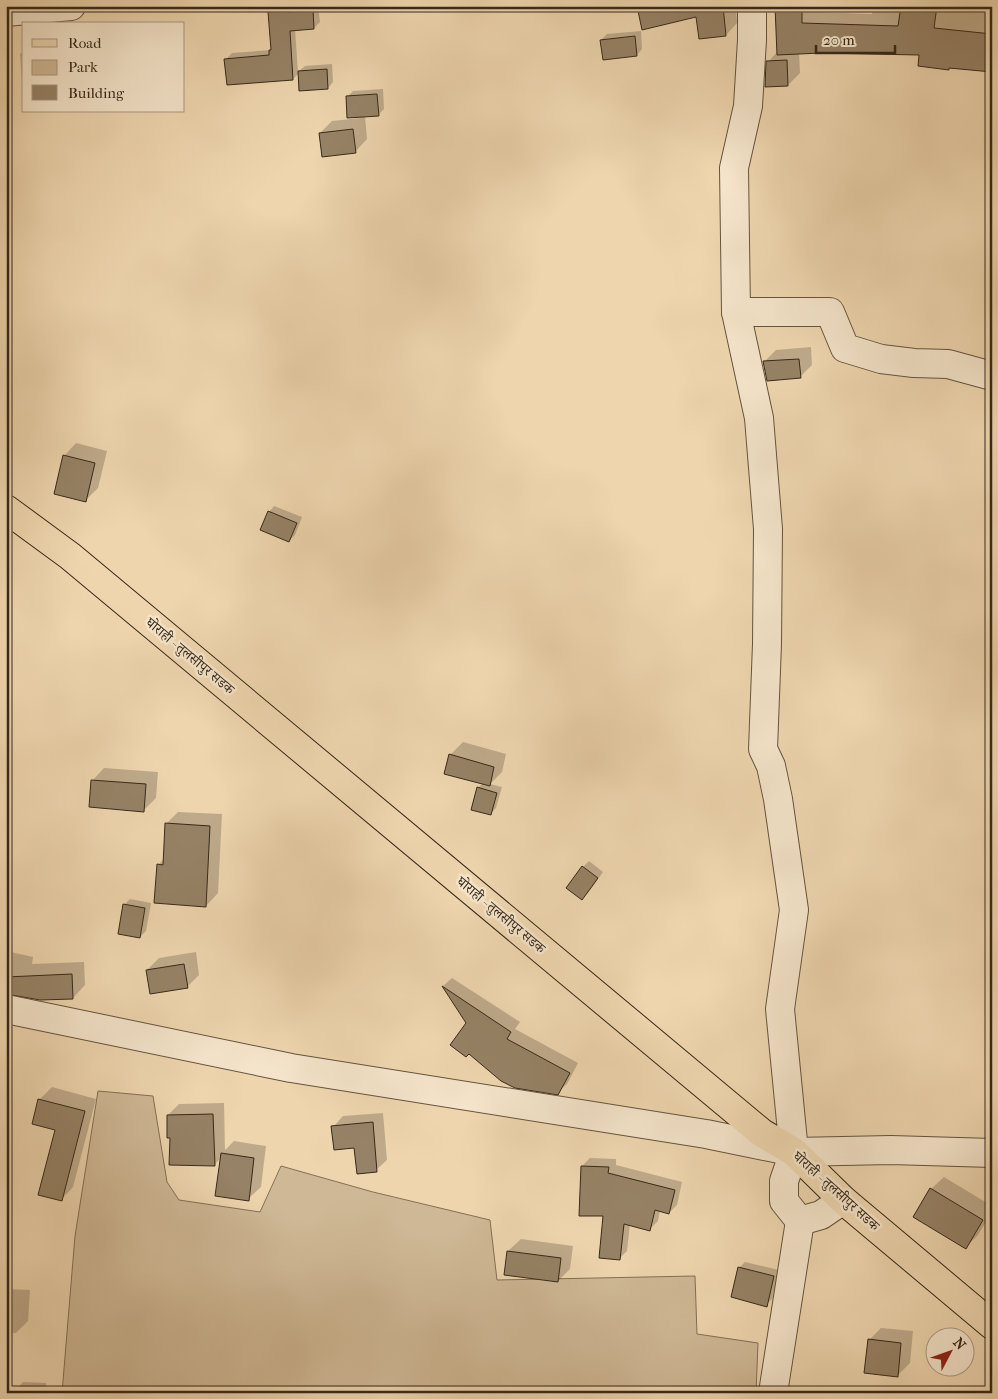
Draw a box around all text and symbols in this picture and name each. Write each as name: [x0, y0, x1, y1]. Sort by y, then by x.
legend: [22, 22, 185, 112]
scale bar: [816, 22, 894, 54]
text: 20 m: [823, 31, 855, 49]
text: Road: [68, 34, 102, 52]
text: Park: [68, 58, 98, 76]
text: Building: [68, 84, 125, 102]
street label: घोराही - तुलसीपुर सडक: [141, 613, 239, 699]
street label: घोराही - तुलसीपुर सडक: [452, 872, 550, 958]
street label: घोराही - तुलसीपुर सडक: [789, 1147, 884, 1235]
north arrow: [926, 1326, 976, 1376]
text: N: [950, 1334, 970, 1354]

